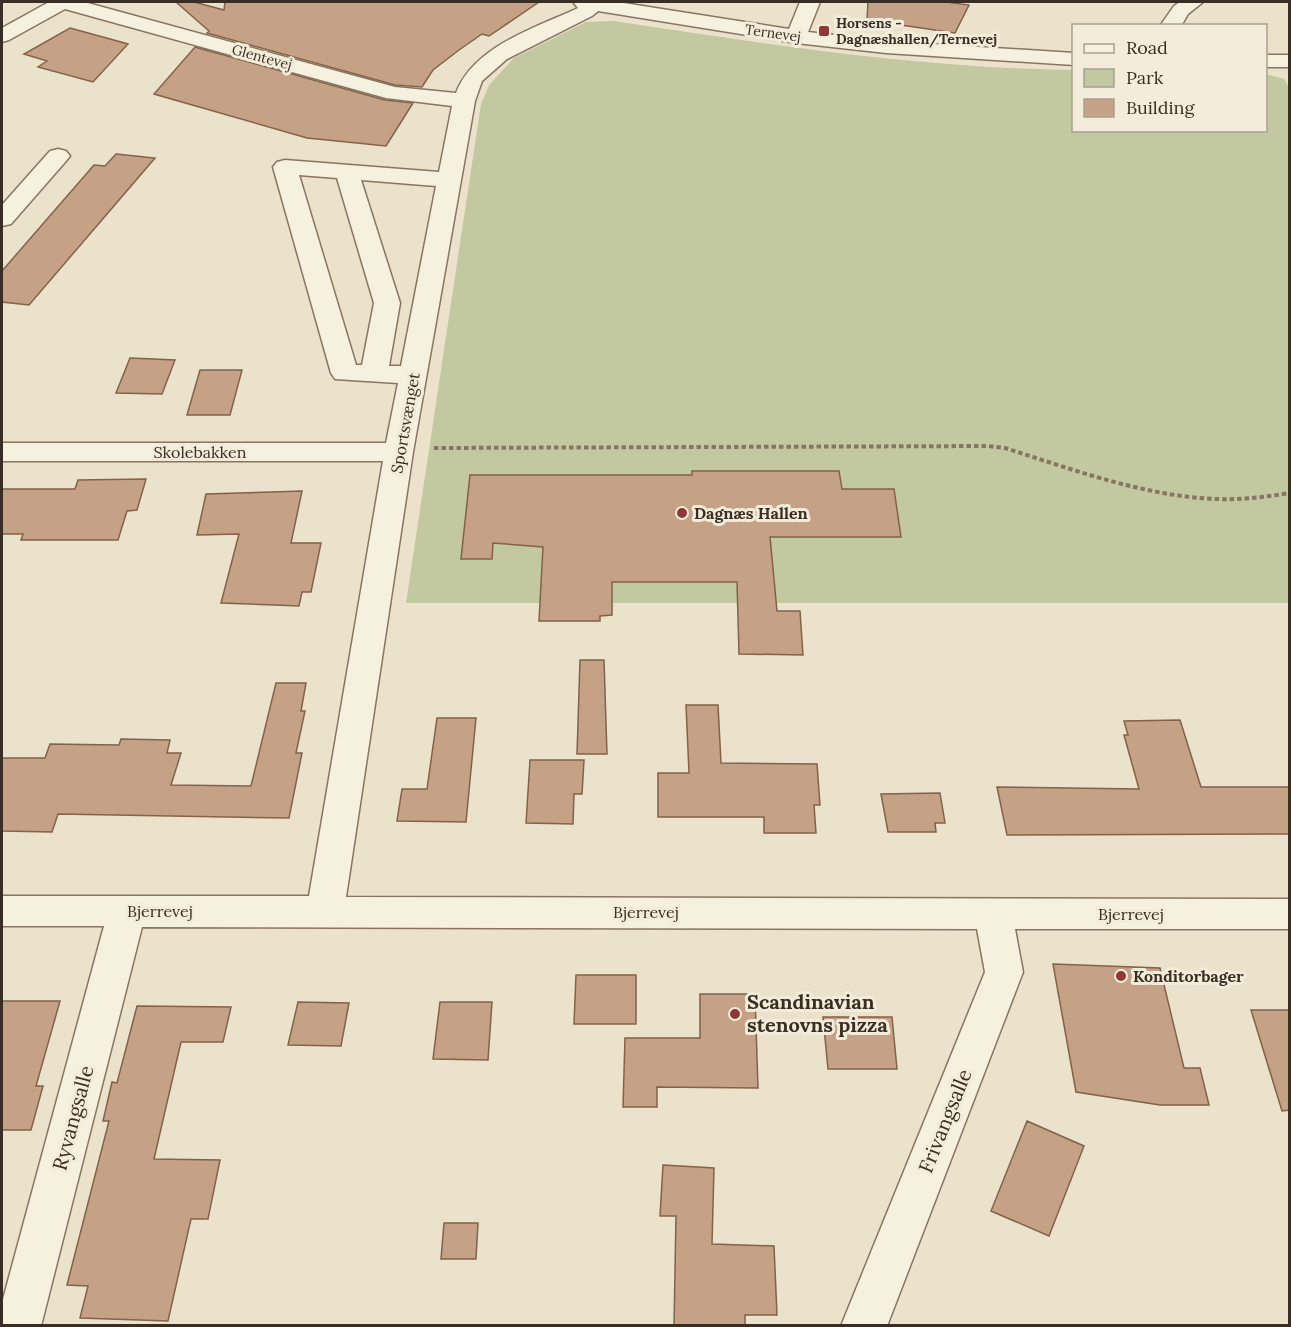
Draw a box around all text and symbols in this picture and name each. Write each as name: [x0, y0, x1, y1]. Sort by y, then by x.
place label: Horsens - Dagnæshallen/Ternevej: [836, 14, 997, 48]
street label: Ternevej: [744, 20, 802, 46]
marker: Horsens - Dagnæshallen/Ternevej: [817, 24, 831, 38]
legend: [1072, 24, 1267, 132]
text: Road: [1126, 36, 1168, 59]
street label: Glentevej: [230, 40, 294, 74]
text: Park: [1126, 66, 1164, 89]
text: Building: [1126, 96, 1196, 119]
street label: Sportsvænget: [386, 370, 424, 475]
street label: Skolebakken: [154, 442, 247, 462]
place label: Dagnæs Hallen: [694, 503, 808, 523]
marker: Dagnæs Hallen: [675, 506, 689, 520]
street label: Bjerrevej: [127, 901, 193, 921]
street label: Bjerrevej: [613, 902, 679, 922]
street label: Bjerrevej: [1098, 904, 1164, 924]
place label: Konditorbager: [1133, 966, 1244, 986]
marker: Konditorbager: [1114, 969, 1128, 983]
place label: Scandinavian stenovns pizza: [747, 989, 888, 1037]
marker: Scandinavian stenovns pizza: [728, 1007, 742, 1021]
street label: Ryvangsalle: [46, 1062, 99, 1173]
street label: Frivangsalle: [912, 1065, 977, 1176]

